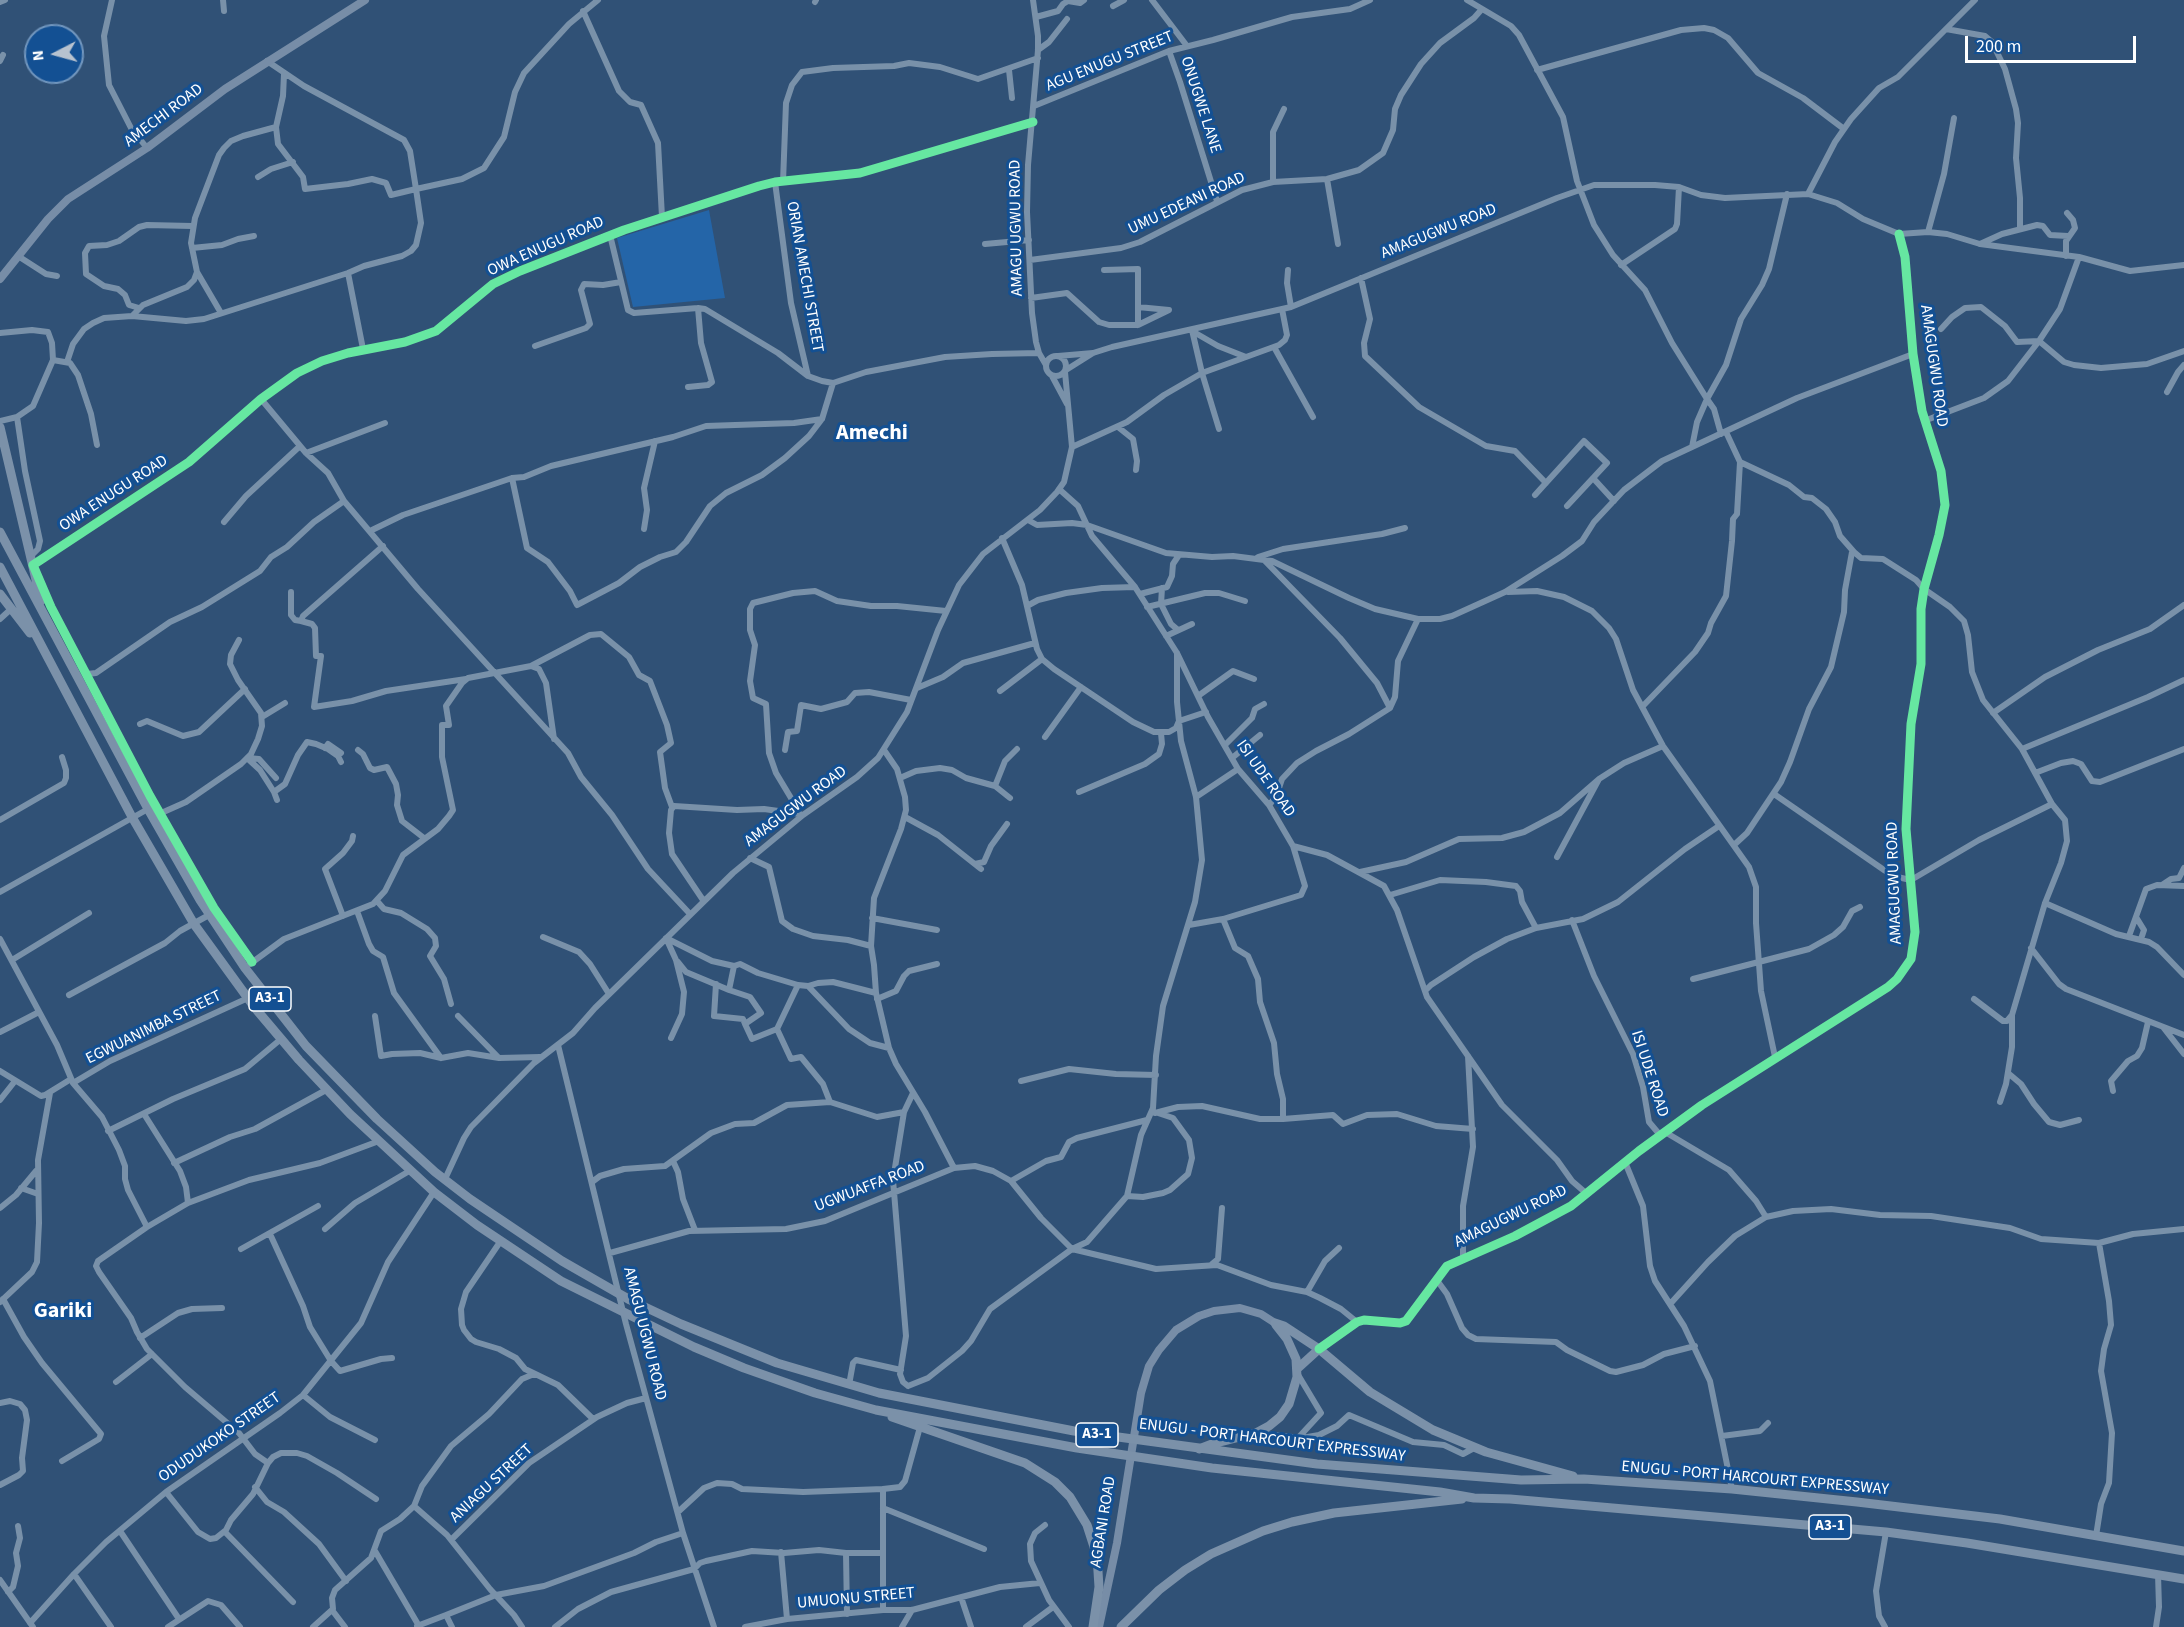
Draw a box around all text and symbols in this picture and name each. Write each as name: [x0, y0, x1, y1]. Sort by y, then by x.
north arrow: [24, 24, 84, 84]
scale bar: [1968, 24, 2139, 62]
street label: AGU ENUGU STREET: [1043, 28, 1177, 96]
text: 200 m: [1976, 34, 2021, 59]
text: N: [27, 49, 50, 62]
street label: ONUGWE LANE: [1175, 54, 1225, 156]
street label: AMECHI ROAD: [121, 80, 207, 152]
street label: AMAGU UGWU ROAD: [1006, 160, 1028, 296]
street label: UMU EDEANI ROAD: [1126, 169, 1248, 239]
street label: ORIAN AMECHI STREET: [781, 200, 827, 354]
street label: AMAGUGWU ROAD: [1378, 200, 1500, 264]
street label: OWA ENUGU ROAD: [485, 213, 607, 281]
street label: AMAGUGWU ROAD: [1915, 304, 1951, 428]
district label: Amechi: [836, 421, 908, 447]
street label: OWA ENUGU ROAD: [56, 452, 172, 536]
street label: ISI UDE ROAD: [1231, 737, 1299, 821]
street label: AMAGUGWU ROAD: [741, 762, 851, 852]
street label: AMAGUGWU ROAD: [1883, 821, 1907, 945]
street label: EGWUANIMBA STREET: [83, 987, 225, 1069]
road number: A3-1: [249, 987, 291, 1011]
street label: ISI UDE ROAD: [1626, 1028, 1672, 1120]
street label: UGWUAFFA ROAD: [812, 1157, 928, 1217]
street label: AMAGUGWU ROAD: [1451, 1181, 1571, 1253]
street label: AMAGU UGWU ROAD: [618, 1265, 670, 1403]
district label: Gariki: [34, 1299, 92, 1325]
street label: ODUDUKOKO STREET: [155, 1389, 285, 1487]
street label: ENUGU - PORT HARCOURT EXPRESSWAY: [1138, 1415, 1406, 1467]
road number: A3-1: [1076, 1423, 1118, 1447]
street label: ANIAGU STREET: [447, 1441, 537, 1527]
street label: ENUGU - PORT HARCOURT EXPRESSWAY: [1621, 1458, 1889, 1500]
street label: AGBANI ROAD: [1087, 1475, 1121, 1569]
road number: A3-1: [1809, 1515, 1851, 1539]
street label: UMUONU STREET: [796, 1584, 916, 1614]

